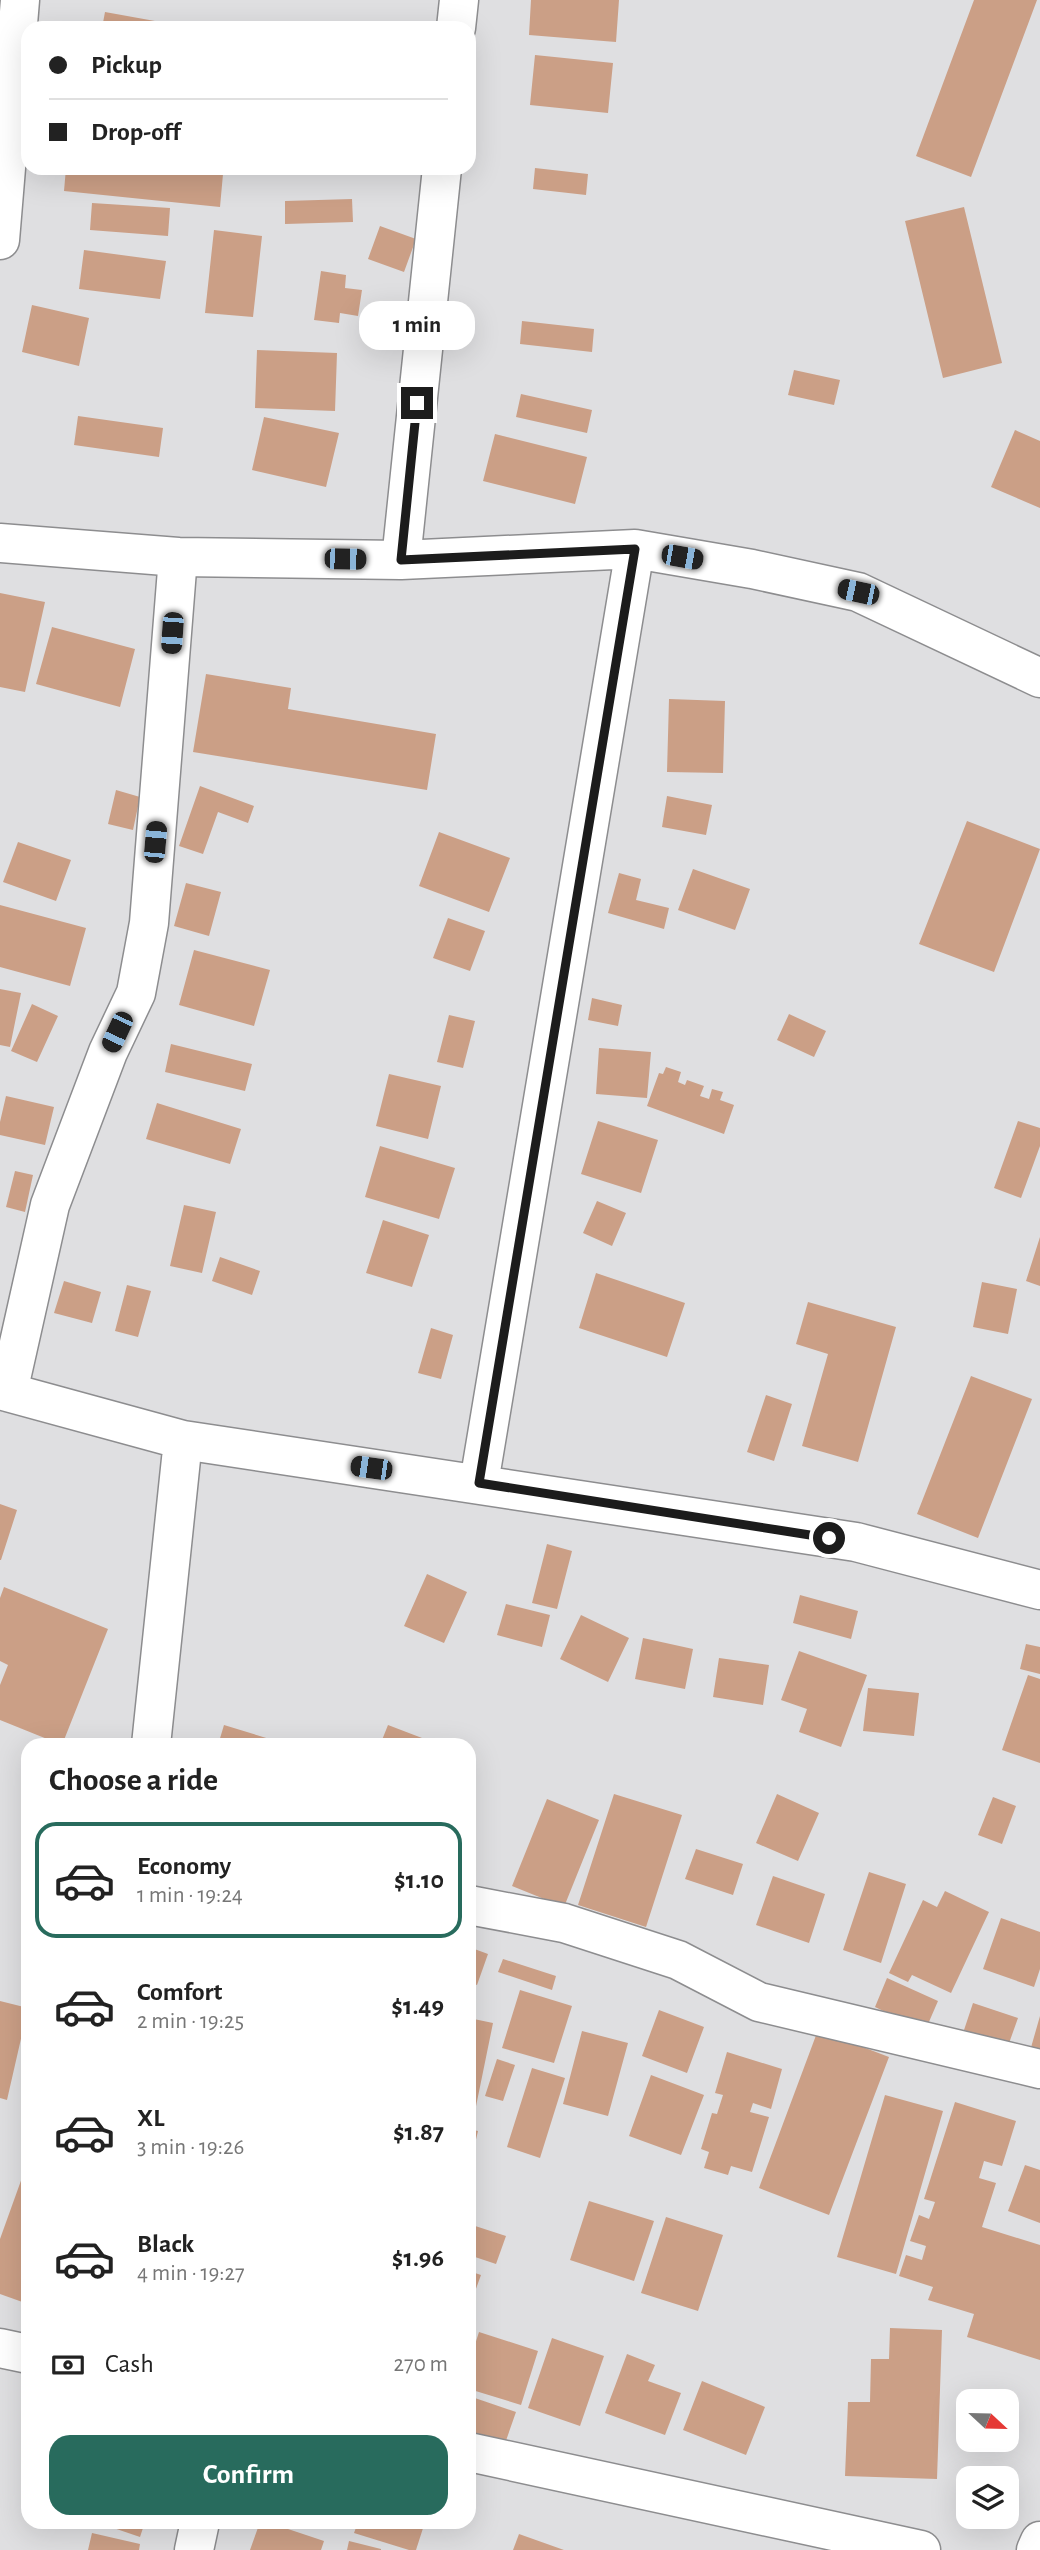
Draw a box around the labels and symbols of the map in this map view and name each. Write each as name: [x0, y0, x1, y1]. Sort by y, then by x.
callout: 1 min: [359, 302, 475, 350]
route end: [401, 387, 433, 419]
car: [660, 543, 705, 571]
car: [324, 548, 367, 570]
car: [836, 577, 881, 607]
car: [161, 611, 184, 655]
car: [143, 820, 168, 864]
car: [99, 1009, 136, 1055]
car: [349, 1455, 394, 1481]
route start: [813, 1522, 845, 1554]
north arrow: [956, 2389, 1018, 2452]

